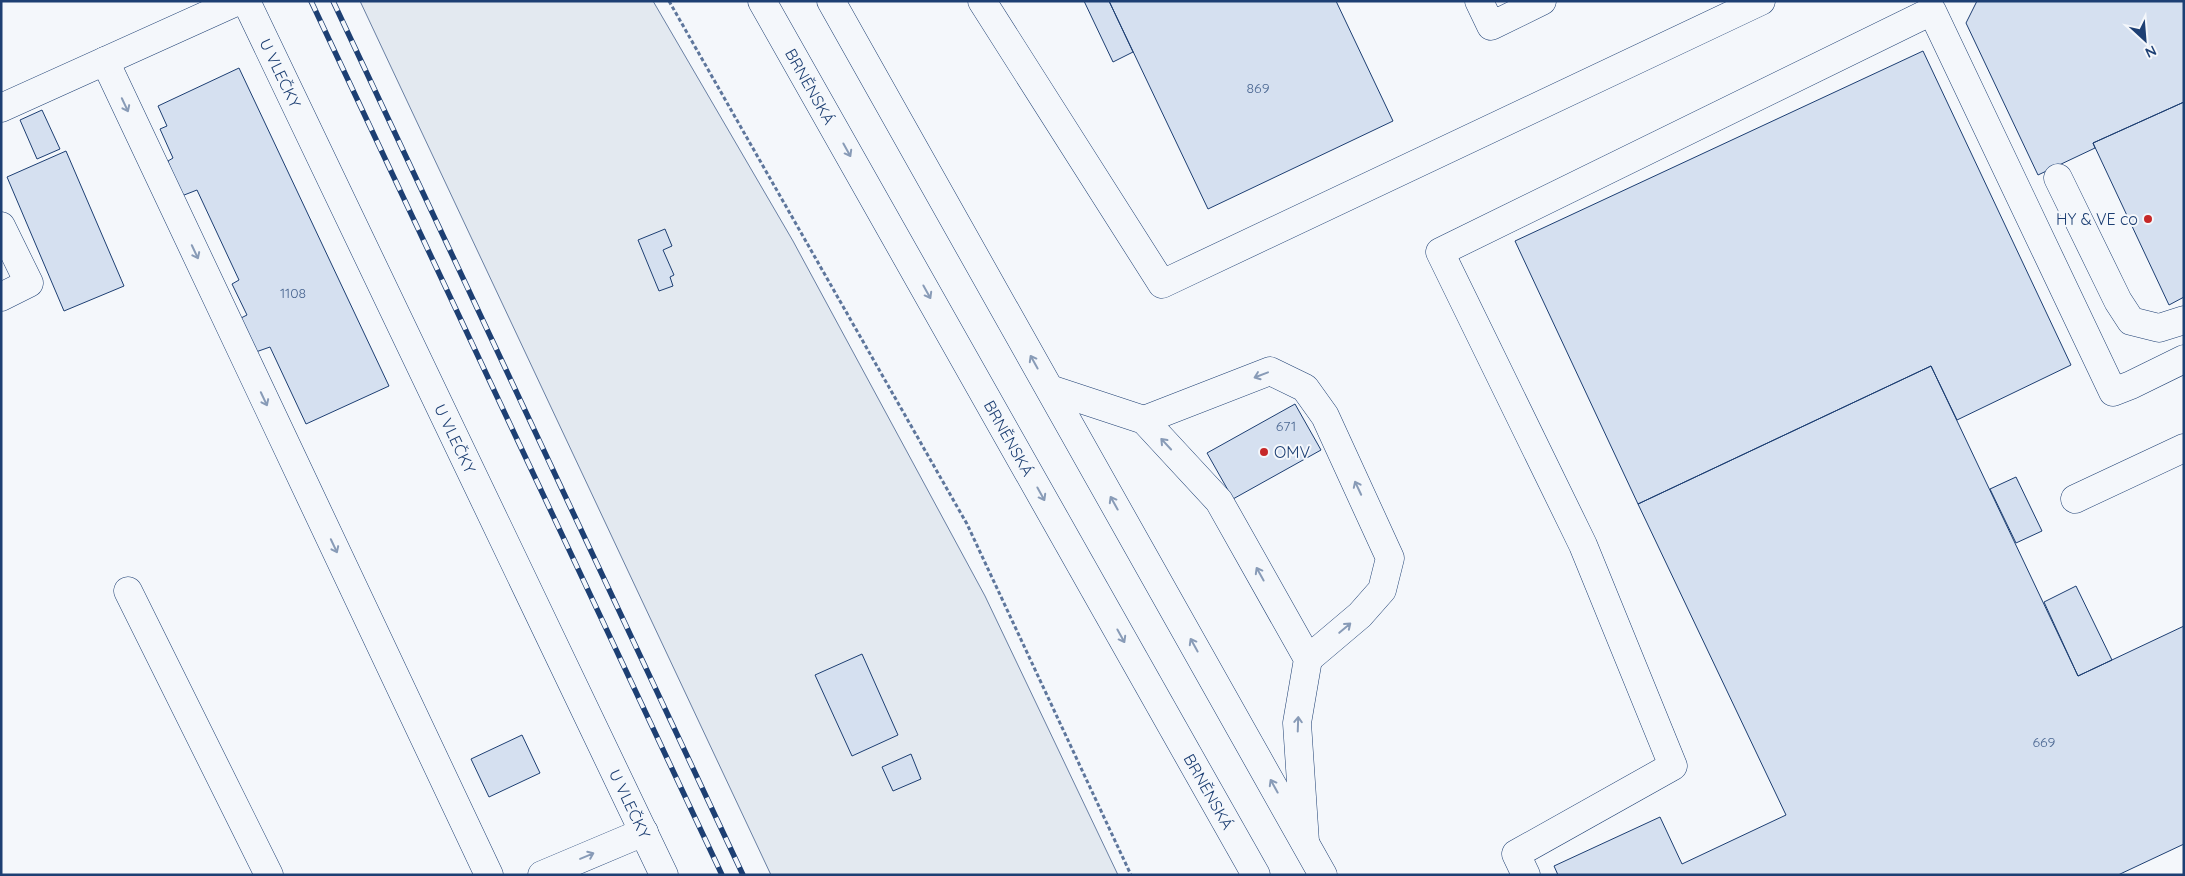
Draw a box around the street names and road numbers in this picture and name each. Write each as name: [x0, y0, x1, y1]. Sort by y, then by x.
street label: U VLEČKY: [255, 35, 306, 111]
street label: BRNĚNSKÁ: [781, 45, 840, 128]
street label: BRNĚNSKÁ: [980, 397, 1038, 479]
street label: U VLEČKY: [430, 401, 480, 477]
street label: BRNĚNSKÁ: [1179, 750, 1238, 833]
street label: U VLEČKY: [605, 766, 655, 842]

